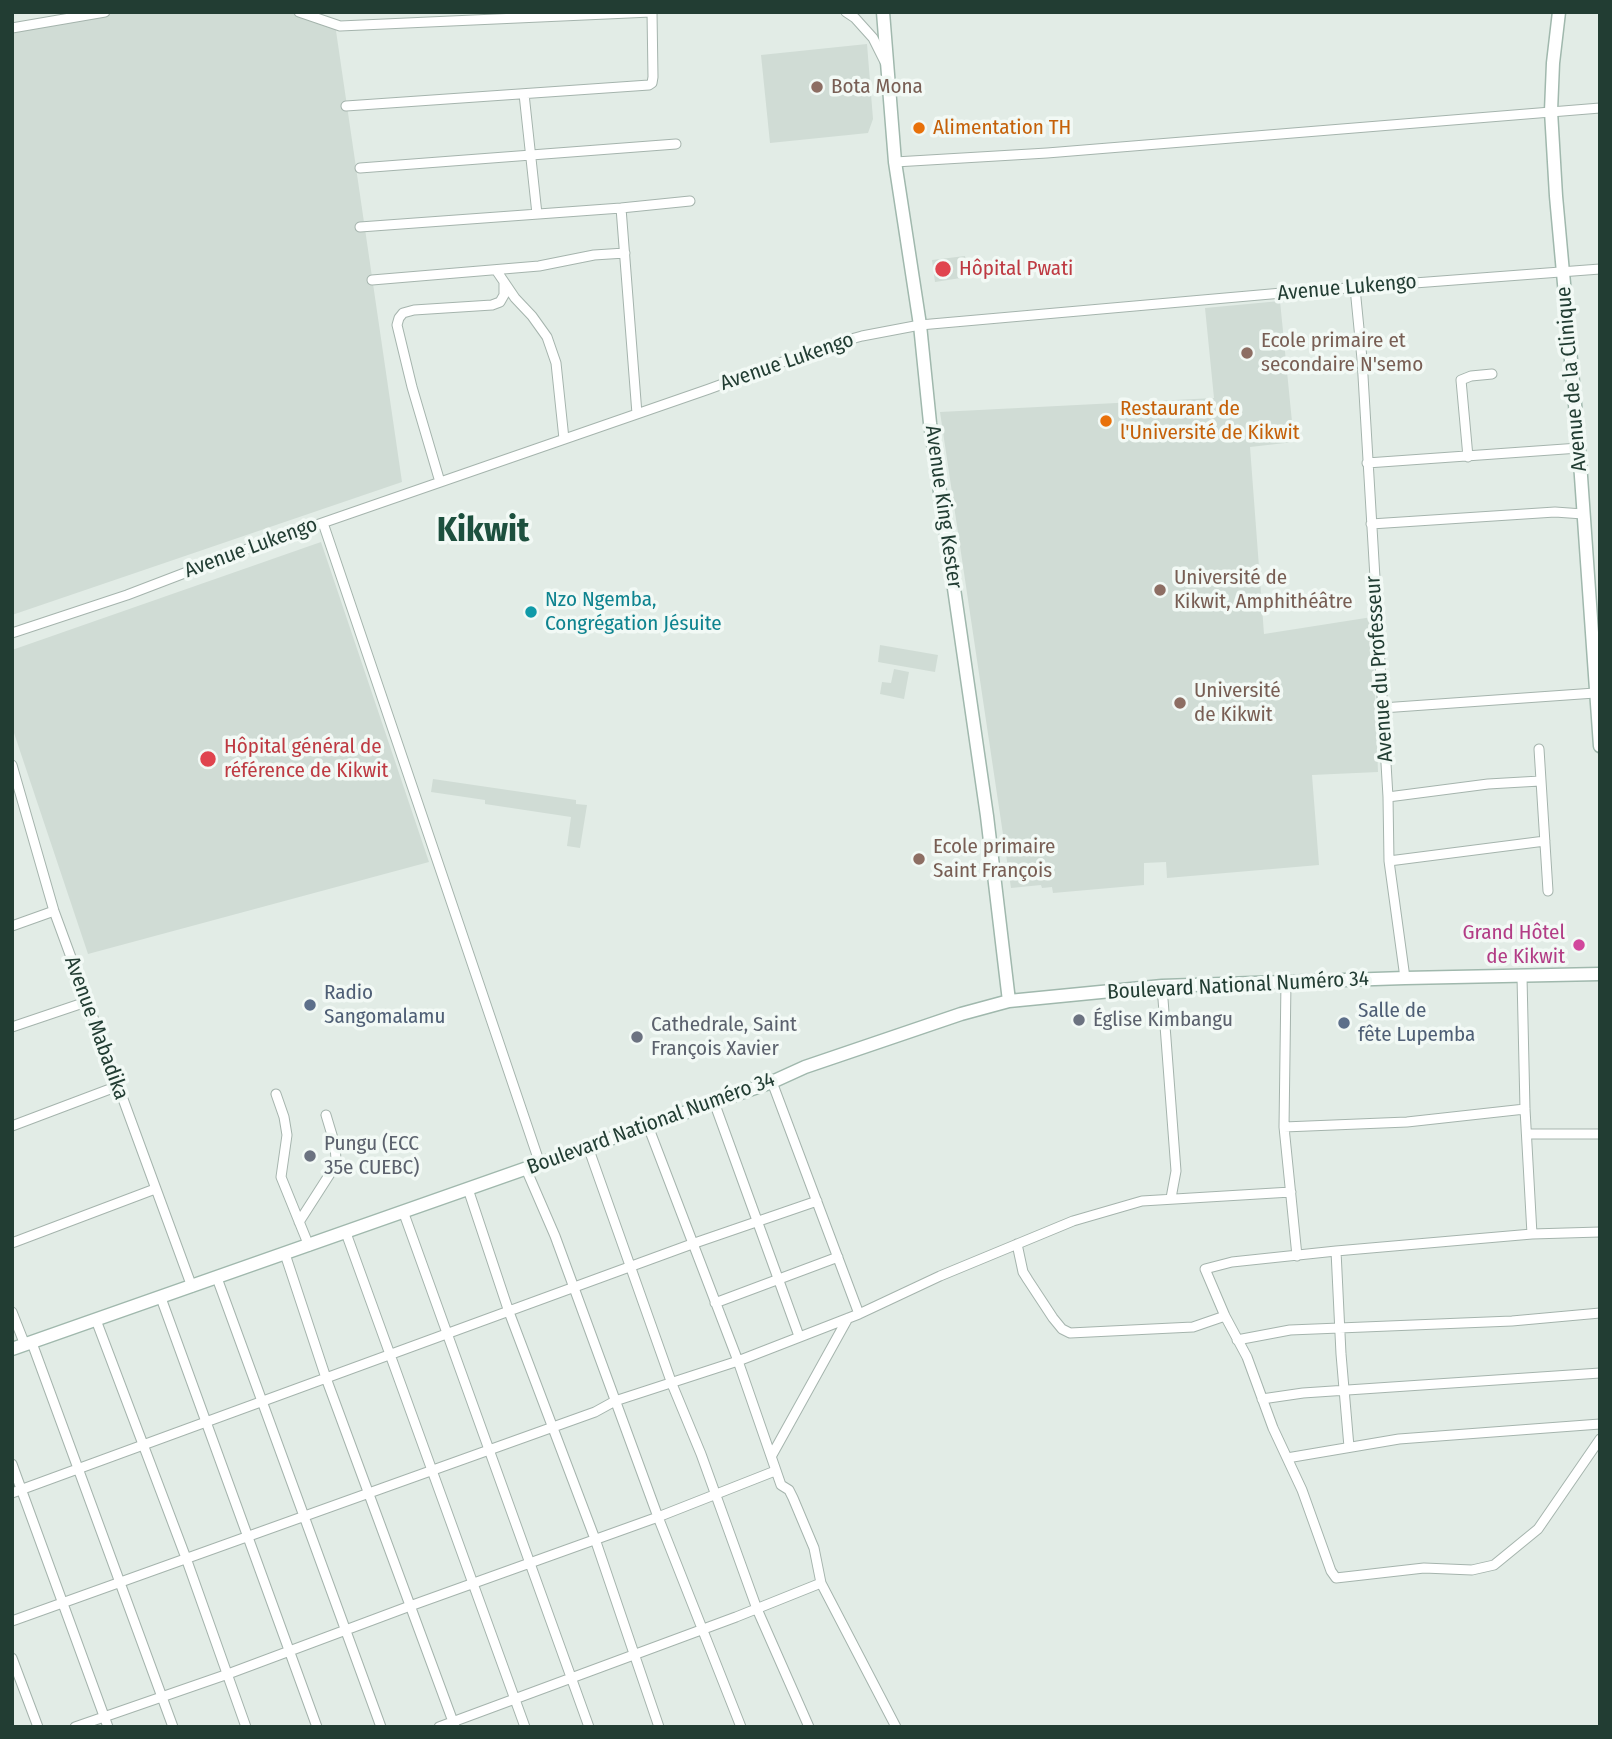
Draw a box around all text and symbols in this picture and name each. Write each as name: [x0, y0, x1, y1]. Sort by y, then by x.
place label: Bota Mona: [831, 74, 923, 100]
marker: Bota Mona: [809, 79, 825, 95]
place label: Alimentation TH: [933, 115, 1071, 141]
marker: Alimentation TH: [911, 120, 927, 136]
place label: Hôpital Pwati: [959, 256, 1073, 282]
marker: Hôpital Pwati: [933, 259, 953, 279]
street label: Avenue Lukengo: [1276, 269, 1418, 307]
street label: Avenue de la Clinique: [1551, 285, 1593, 473]
street label: Avenue Lukengo: [717, 327, 857, 397]
place label: Ecole primaire et secondaire N'semo: [1261, 328, 1423, 378]
marker: Ecole primaire et secondaire N'semo: [1239, 345, 1255, 361]
place label: Restaurant de l'Université de Kikwit: [1120, 396, 1300, 446]
marker: Restaurant de l'Université de Kikwit: [1098, 413, 1114, 429]
street label: Avenue King Kester: [919, 424, 967, 590]
district label: Kikwit: [437, 510, 529, 552]
street label: Avenue Lukengo: [181, 512, 321, 584]
place label: Université de Kikwit, Amphithéâtre: [1174, 565, 1353, 615]
street label: Avenue du Professeur: [1361, 575, 1399, 763]
marker: Université de Kikwit, Amphithéâtre: [1152, 582, 1168, 598]
place label: Nzo Ngemba, Congrégation Jésuite: [545, 587, 722, 637]
marker: Nzo Ngemba, Congrégation Jésuite: [523, 604, 539, 620]
place label: Université de Kikwit: [1194, 678, 1281, 728]
marker: Université de Kikwit: [1172, 695, 1188, 711]
place label: Hôpital général de référence de Kikwit: [224, 734, 388, 784]
marker: Hôpital général de référence de Kikwit: [198, 749, 218, 769]
place label: Ecole primaire Saint François: [933, 834, 1055, 884]
marker: Ecole primaire Saint François: [911, 851, 927, 867]
place label: Grand Hôtel de Kikwit: [1462, 920, 1565, 970]
marker: Grand Hôtel de Kikwit: [1571, 937, 1587, 953]
street label: Avenue Mabadika: [58, 953, 134, 1103]
street label: Boulevard National Numéro 34: [1107, 967, 1369, 1005]
place label: Radio Sangomalamu: [324, 980, 445, 1030]
marker: Radio Sangomalamu: [302, 997, 318, 1013]
place label: Salle de fête Lupemba: [1358, 998, 1475, 1048]
place label: Église Kimbangu: [1093, 1007, 1233, 1033]
place label: Cathedrale, Saint François Xavier: [651, 1012, 797, 1062]
marker: Église Kimbangu: [1071, 1012, 1087, 1028]
marker: Salle de fête Lupemba: [1336, 1015, 1352, 1031]
marker: Cathedrale, Saint François Xavier: [629, 1029, 645, 1045]
street label: Boulevard National Numéro 34: [524, 1067, 778, 1181]
place label: Pungu (ECC 35e CUEBC): [324, 1131, 419, 1181]
marker: Pungu (ECC 35e CUEBC): [302, 1148, 318, 1164]

